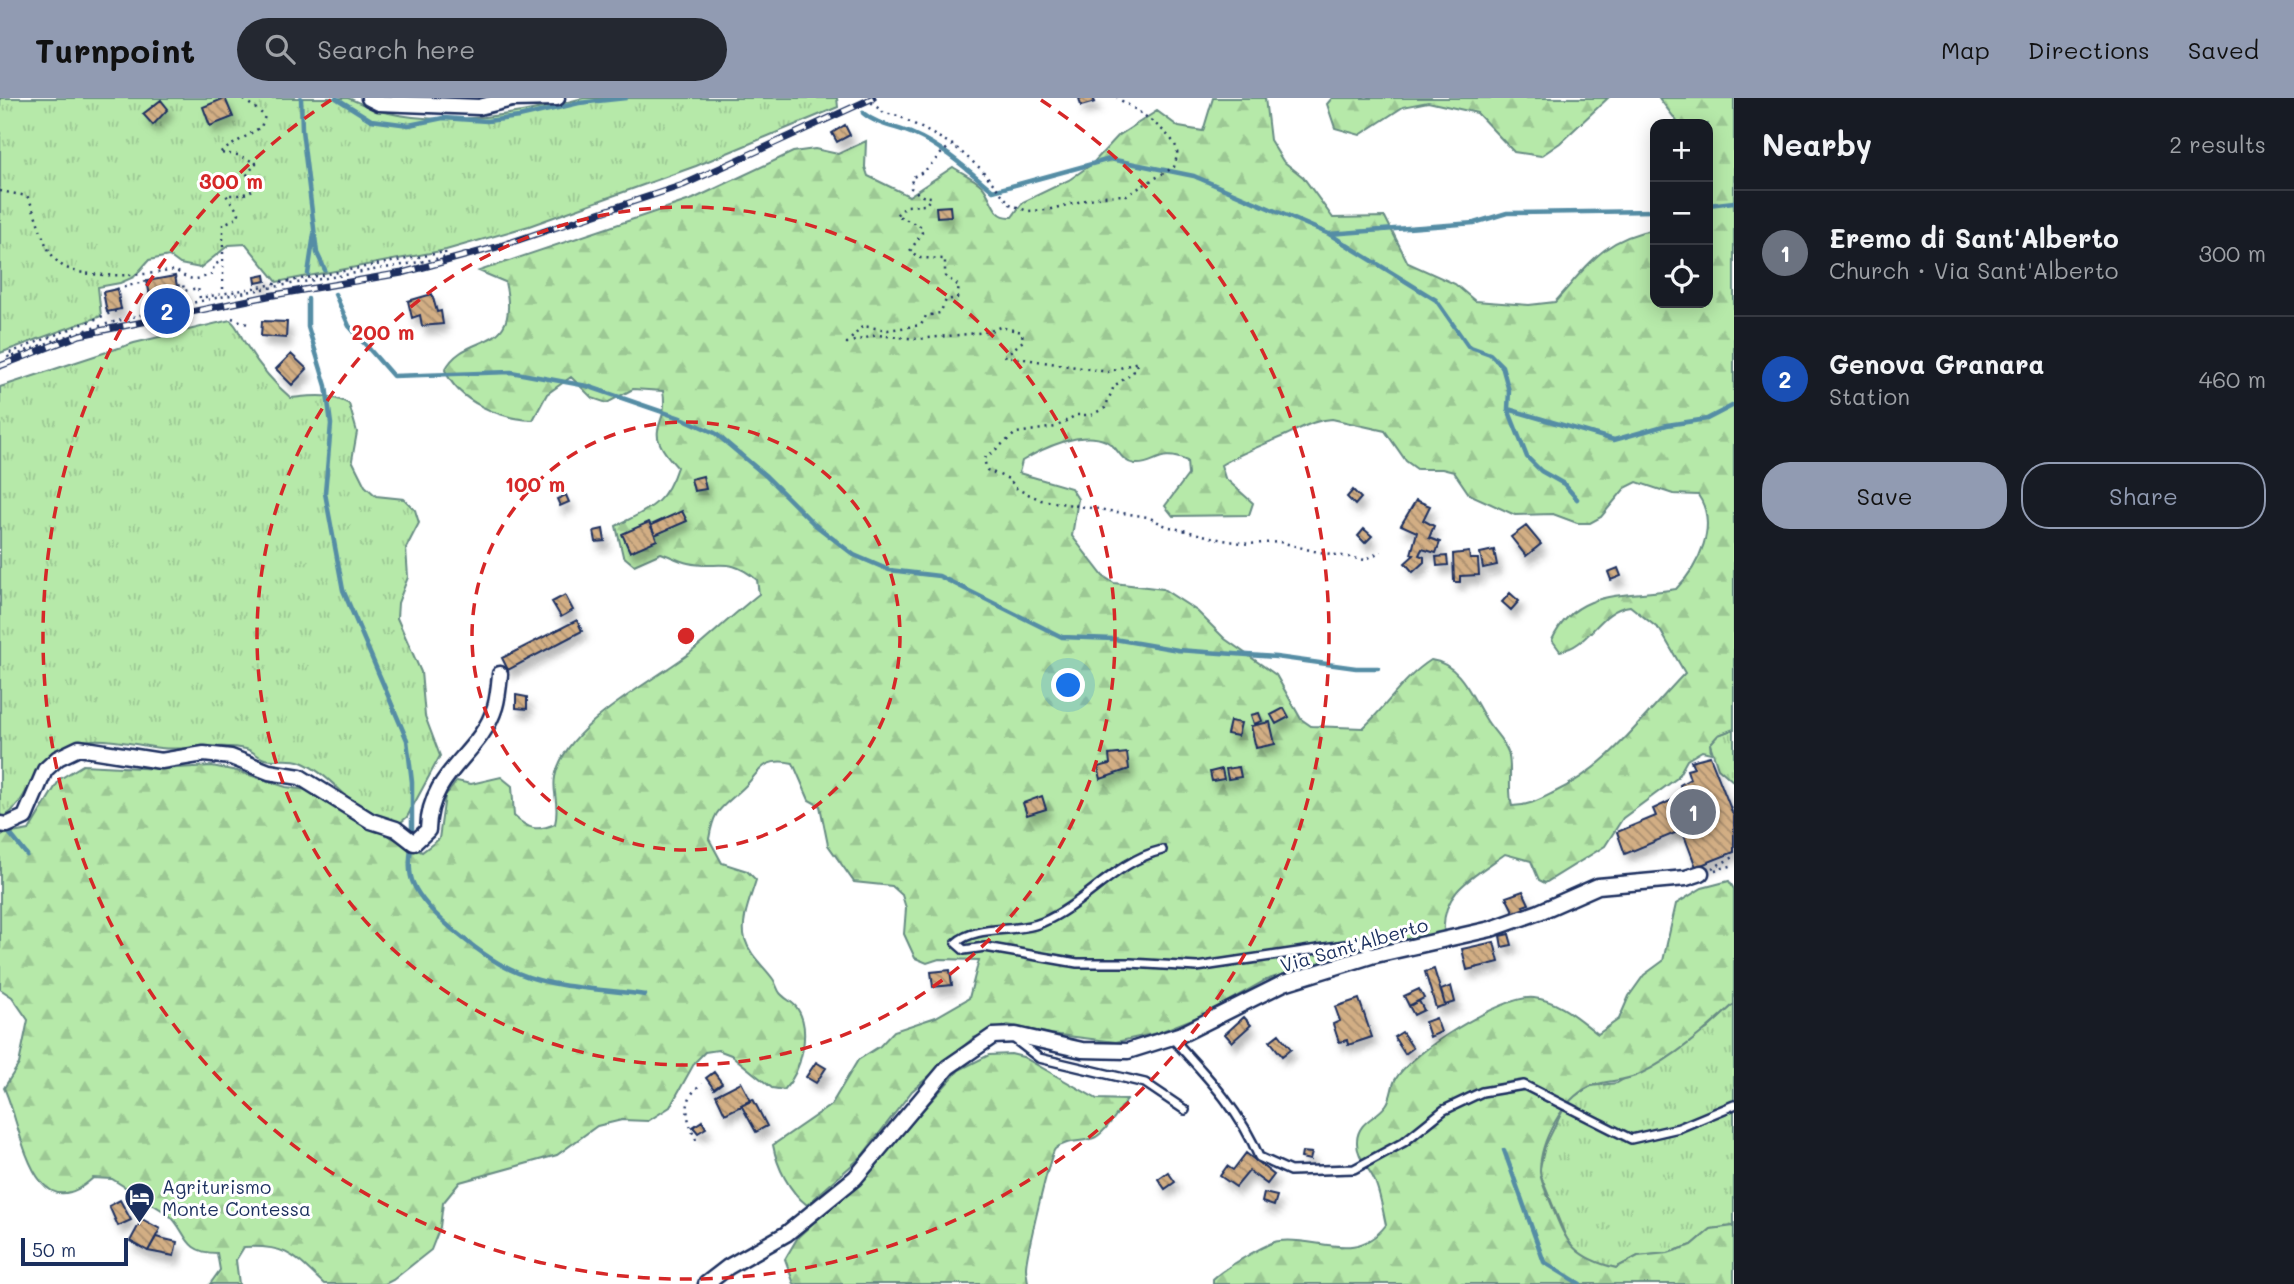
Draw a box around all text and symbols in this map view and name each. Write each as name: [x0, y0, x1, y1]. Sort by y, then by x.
search box: [237, 18, 727, 81]
text: Turnpoint: [35, 28, 195, 71]
icon: search: [261, 30, 299, 68]
text: Search here: [317, 32, 475, 66]
text: Map: [1941, 34, 1990, 65]
text: Directions: [2028, 34, 2150, 65]
text: Saved: [2188, 34, 2259, 65]
map controls: [1650, 119, 1713, 308]
button: +: [1650, 119, 1713, 182]
text: Nearby: [1762, 124, 1872, 164]
text: 2 results: [2169, 129, 2266, 159]
text: 300 m: [199, 167, 263, 194]
button: −: [1650, 182, 1713, 245]
text: Eremo di Sant'Alberto: [1829, 221, 2119, 255]
text: 1: [1780, 238, 1790, 268]
text: 300 m: [2198, 238, 2266, 268]
button: locate: [1650, 245, 1713, 308]
text: Church · Via Sant'Alberto: [1829, 255, 2118, 285]
pin: 2: [144, 285, 190, 337]
text: 200 m: [352, 318, 414, 345]
text: Genova Granara: [1829, 347, 2045, 381]
text: 2: [1779, 364, 1791, 394]
text: 460 m: [2199, 364, 2266, 394]
text: Station: [1829, 381, 1910, 411]
button: Save: [1762, 462, 2007, 529]
button: Share: [2021, 462, 2266, 529]
text: 100 m: [505, 470, 565, 497]
centre of rings: [674, 624, 698, 648]
your location: [1051, 668, 1085, 702]
pin: 1: [1670, 786, 1716, 838]
street label: Via Sant'Alberto: [1277, 911, 1431, 978]
place label: Agriturismo Monte Contessa: [162, 1174, 311, 1221]
hotel icon: Agriturismo Monte Contessa: [122, 1181, 156, 1225]
scale bar: [21, 1235, 128, 1267]
text: 50 m: [32, 1237, 76, 1262]

